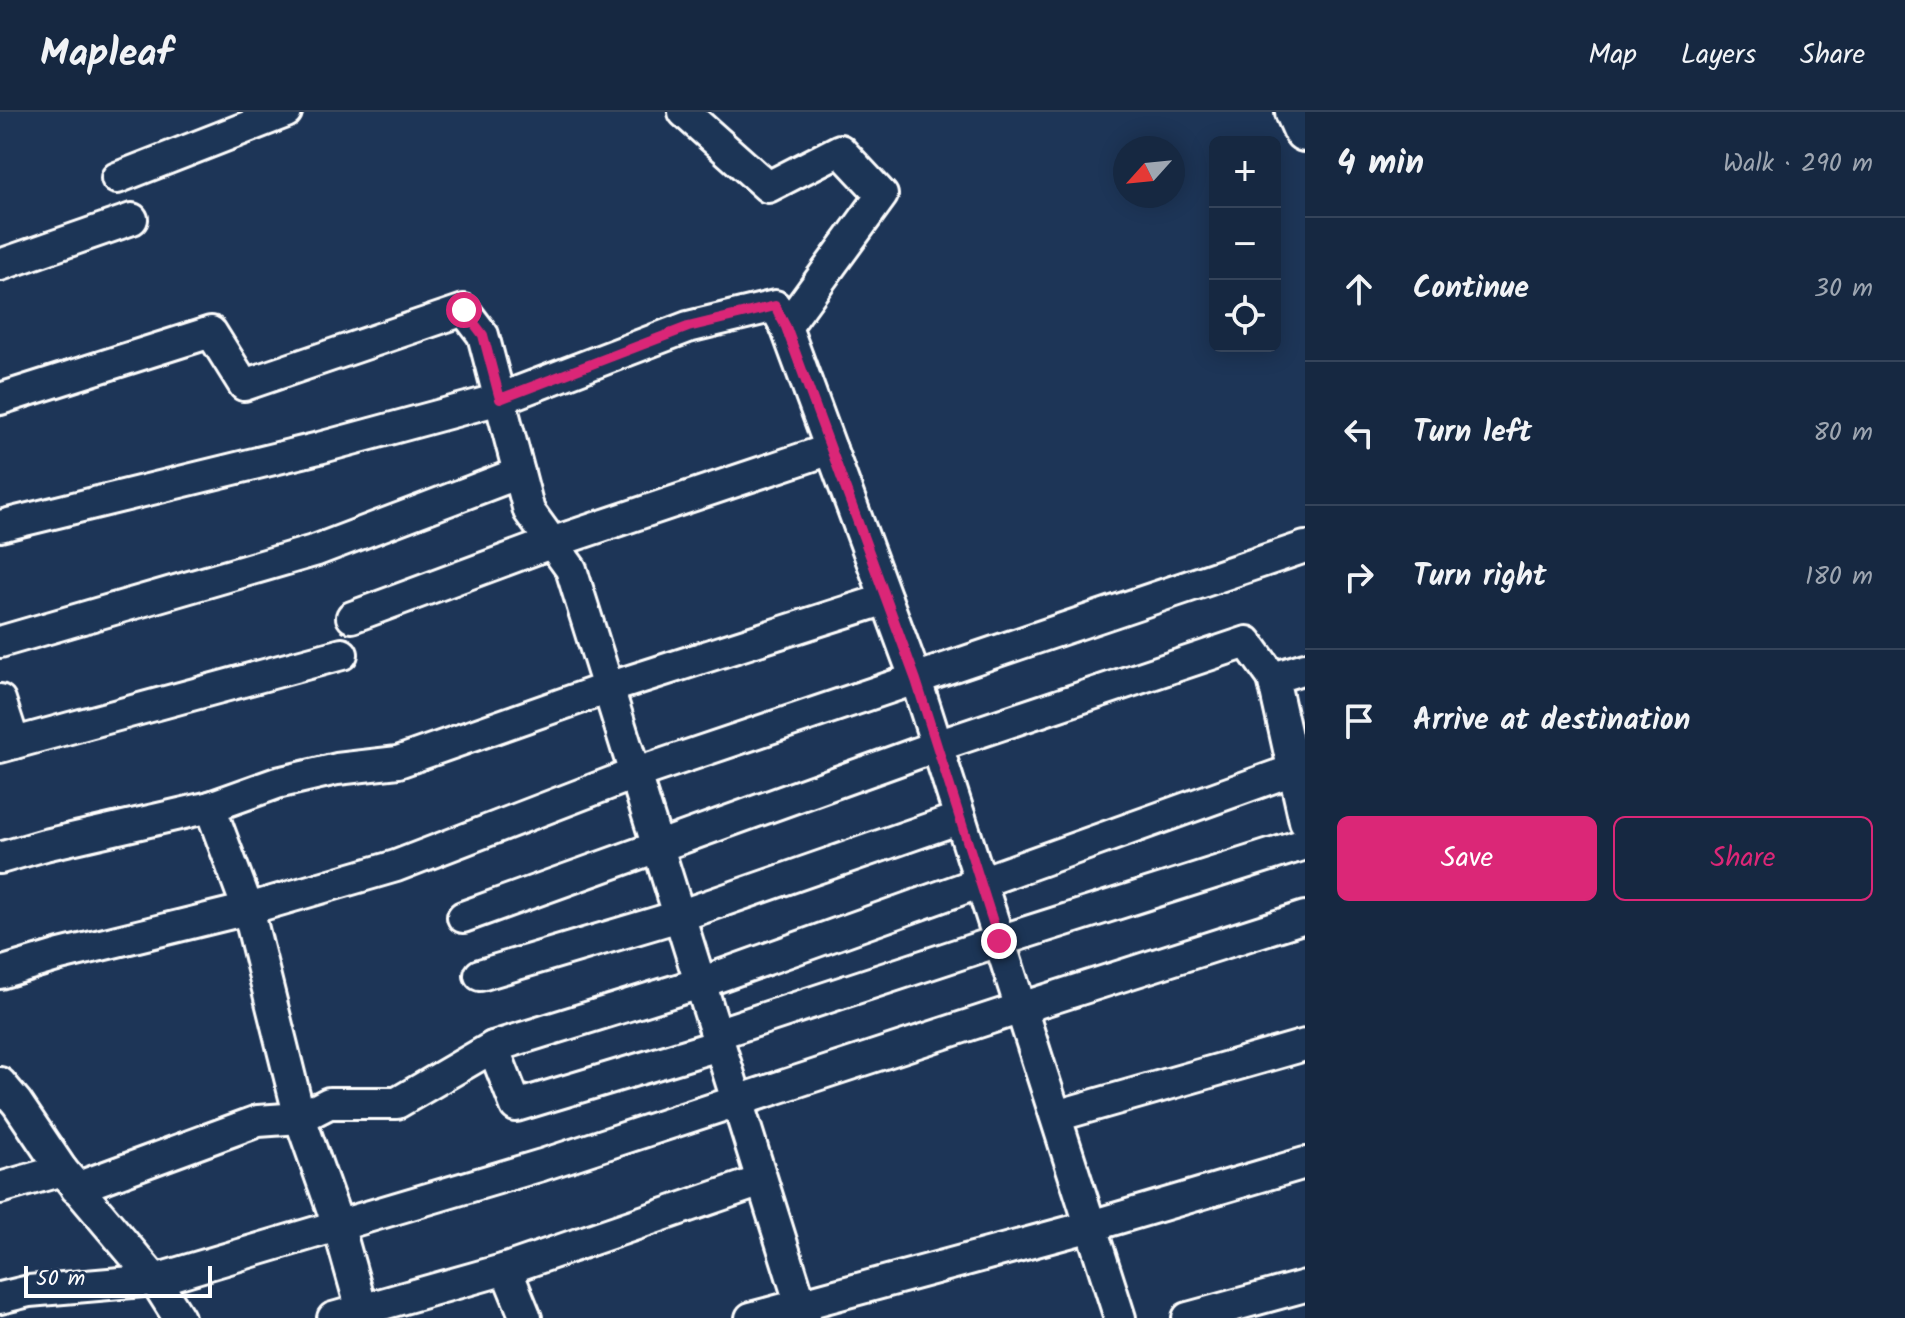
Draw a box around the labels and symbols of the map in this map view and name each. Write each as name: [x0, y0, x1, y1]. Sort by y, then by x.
north arrow: [1113, 136, 1185, 208]
route start: [446, 292, 482, 328]
route end: [981, 923, 1017, 959]
scale bar: [24, 1262, 212, 1298]

